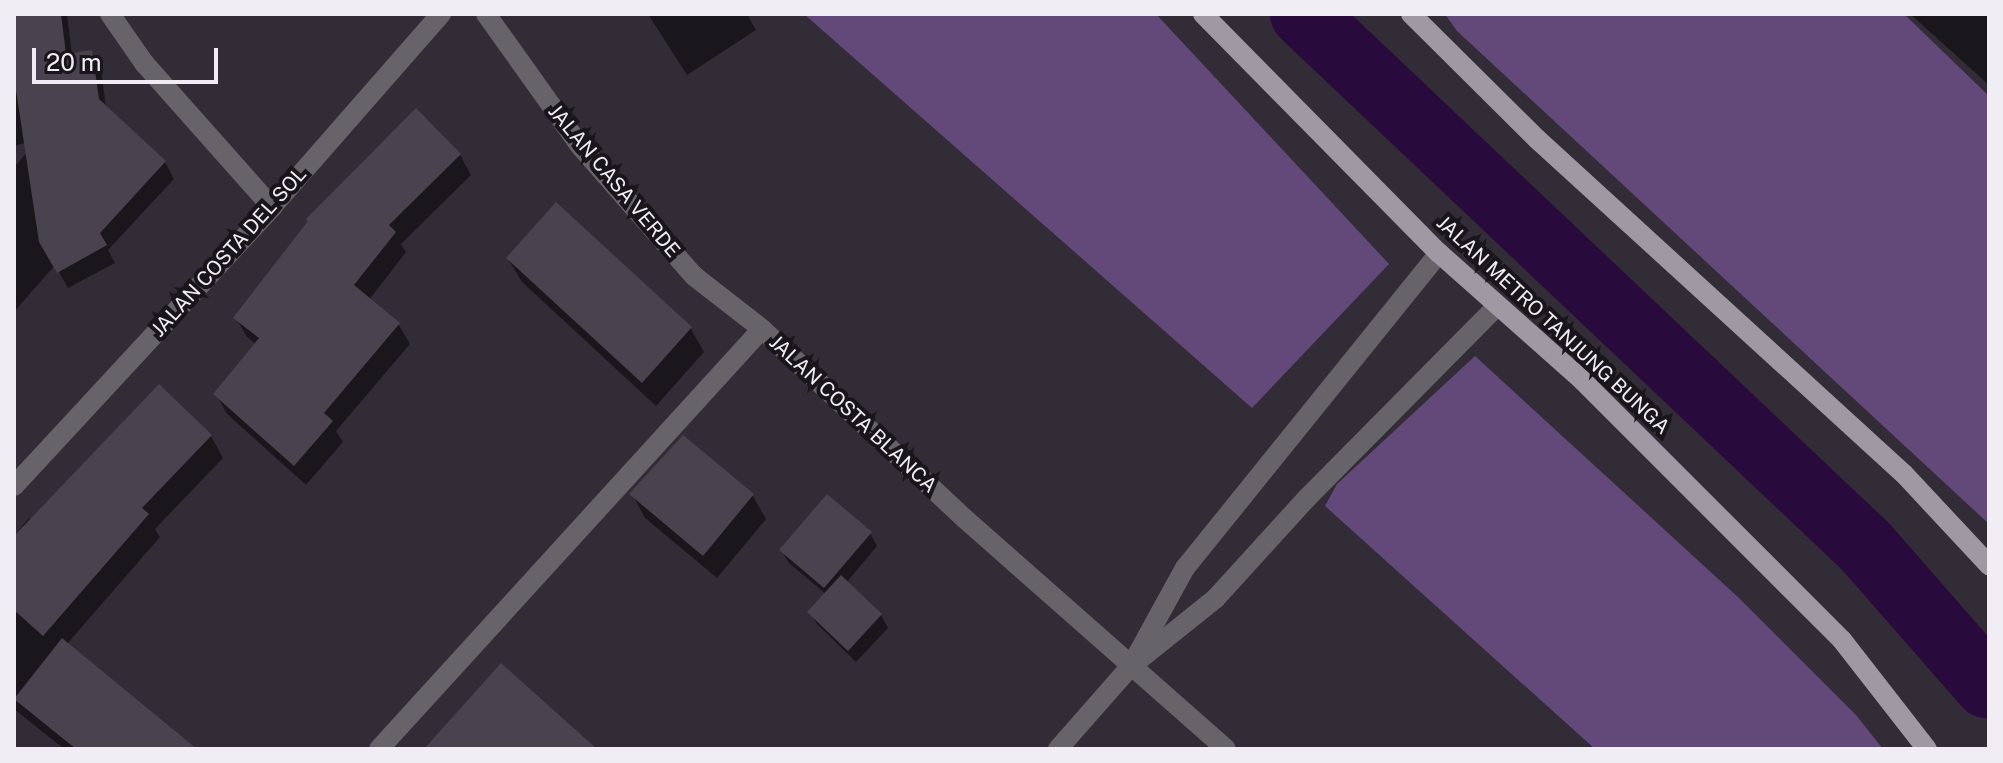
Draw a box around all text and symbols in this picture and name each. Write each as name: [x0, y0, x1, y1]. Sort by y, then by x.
scale bar: [36, 32, 222, 82]
text: 20 m: [46, 48, 102, 76]
street label: JALAN CASA VERDE: [543, 100, 685, 262]
street label: JALAN COSTA DEL SOL: [146, 162, 312, 342]
street label: JALAN METRO TANJUNG BUNGA: [1432, 211, 1674, 439]
street label: JALAN COSTA BLANCA: [764, 330, 942, 498]

